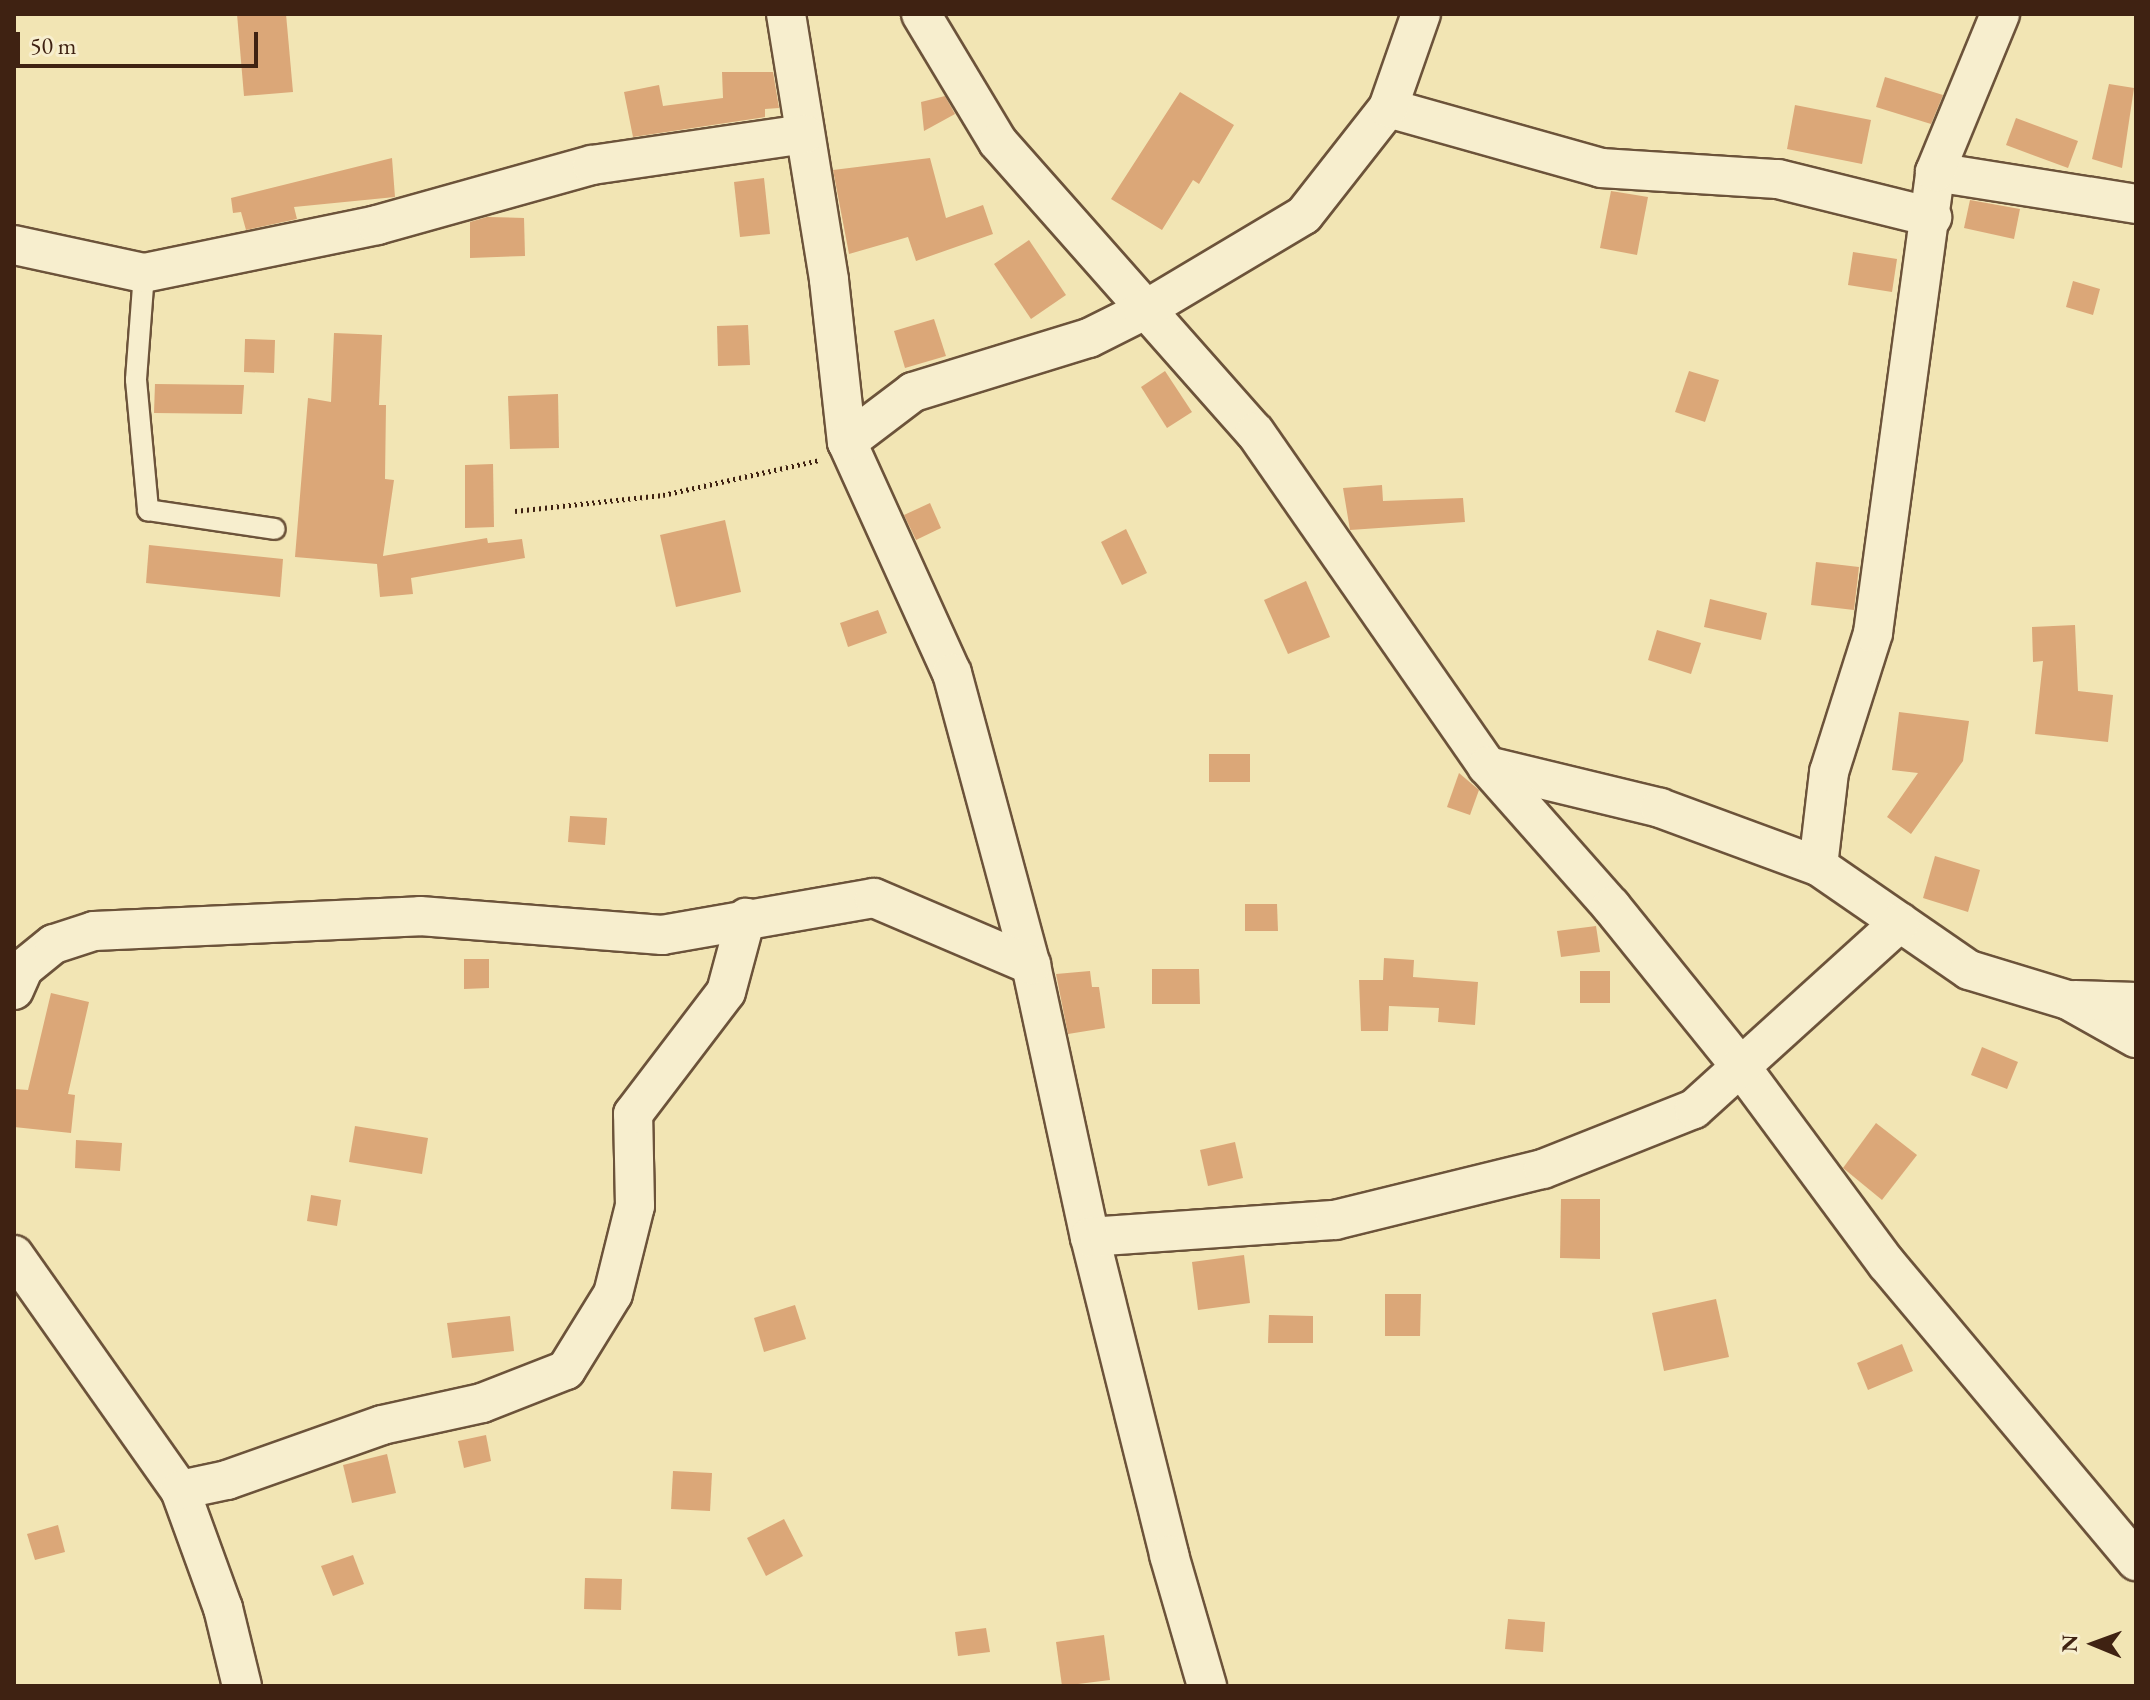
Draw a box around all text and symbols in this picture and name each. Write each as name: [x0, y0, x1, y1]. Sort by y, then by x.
scale bar: [20, 16, 262, 66]
text: 50 m: [30, 30, 77, 61]
north arrow: [2054, 1604, 2134, 1684]
text: N: [2055, 1634, 2084, 1653]

